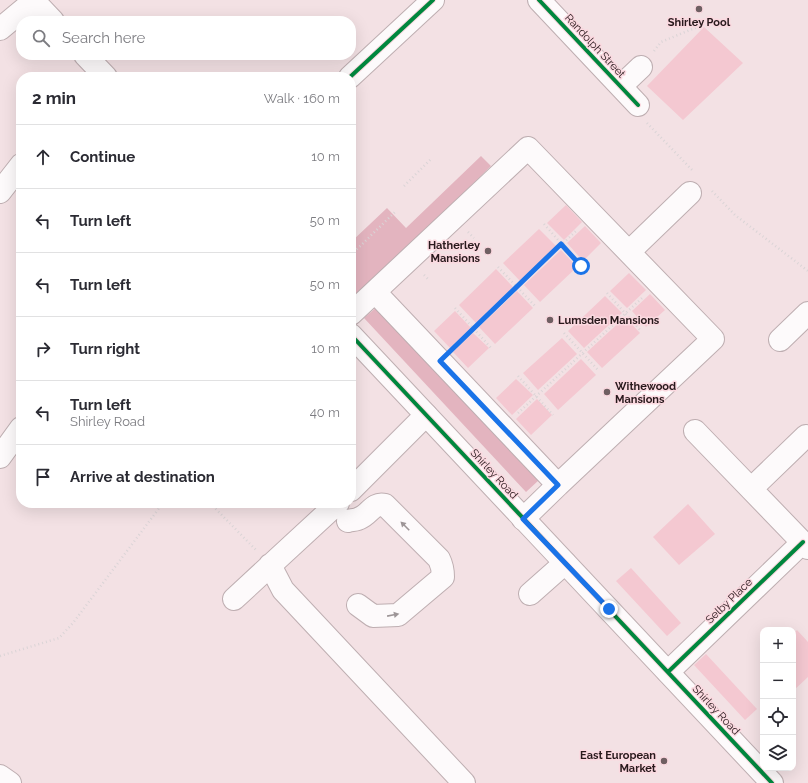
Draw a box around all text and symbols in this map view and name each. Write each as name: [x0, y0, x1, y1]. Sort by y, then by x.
marker: Shirley Pool: [694, 4, 704, 14]
street label: Randolph Street: [562, 11, 628, 81]
search box: [16, 16, 356, 60]
place label: Shirley Pool: [668, 16, 731, 29]
icon: search: [30, 27, 52, 49]
text: Search here: [62, 29, 145, 47]
text: 2 min: [32, 88, 76, 108]
text: Walk · 160 m: [264, 91, 340, 106]
icon: ahead: [32, 146, 54, 168]
text: Continue: [70, 148, 135, 166]
text: 10 m: [311, 149, 340, 164]
icon: left: [32, 210, 54, 232]
text: Turn left: [70, 212, 131, 230]
text: 50 m: [310, 213, 340, 228]
place label: Hatherley Mansions: [428, 239, 481, 265]
marker: Hatherley Mansions: [483, 246, 493, 256]
route start: [572, 257, 590, 275]
icon: left: [32, 274, 54, 296]
text: Turn left: [70, 276, 131, 294]
text: 50 m: [310, 277, 340, 292]
place label: Lumsden Mansions: [558, 314, 660, 327]
marker: Lumsden Mansions: [545, 315, 555, 325]
icon: right: [32, 338, 54, 360]
text: Turn right: [70, 340, 140, 358]
text: 10 m: [311, 341, 340, 356]
place label: Withewood Mansions: [615, 380, 676, 406]
marker: Withewood Mansions: [602, 387, 612, 397]
text: Turn left: [70, 396, 131, 414]
icon: left: [32, 402, 54, 424]
text: 40 m: [310, 405, 340, 420]
text: Shirley Road: [70, 414, 145, 429]
street label: Shirley Road: [468, 446, 521, 502]
icon: arrive: [32, 466, 54, 488]
text: Arrive at destination: [70, 468, 215, 486]
one-way arrow: [400, 521, 410, 531]
street label: Selby Place: [703, 575, 755, 626]
route end: [600, 600, 618, 618]
one-way arrow: [386, 612, 399, 618]
map controls: [760, 627, 796, 771]
button: +: [760, 627, 796, 663]
button: −: [760, 663, 796, 699]
street label: Shirley Road: [690, 682, 743, 738]
button: locate: [760, 699, 796, 735]
button: layers: [760, 735, 796, 771]
place label: East European Market: [580, 749, 657, 775]
marker: East European Market: [659, 756, 669, 766]

